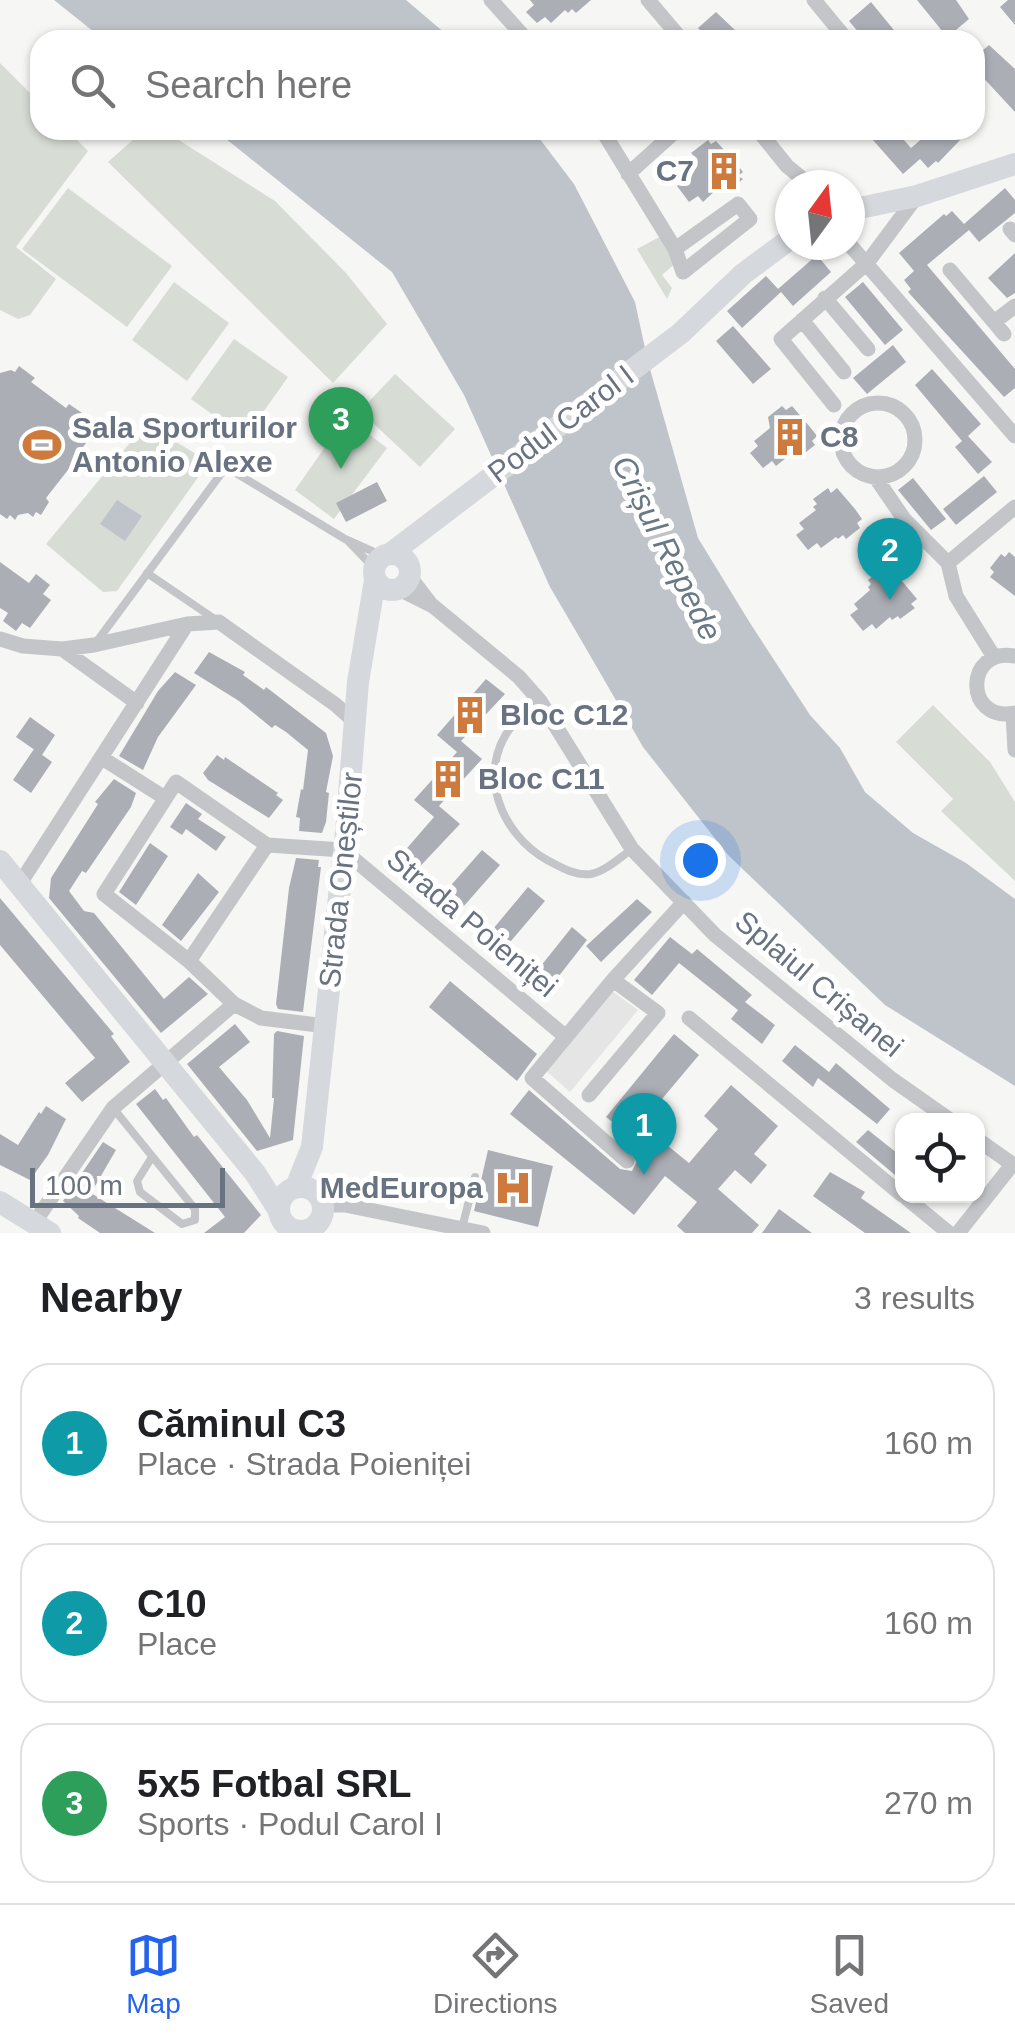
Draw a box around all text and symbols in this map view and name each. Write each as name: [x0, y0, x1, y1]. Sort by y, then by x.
search box: [30, 30, 985, 140]
icon: search: [65, 58, 120, 113]
text: Search here: [145, 64, 352, 106]
building icon: C7: [703, 150, 745, 192]
place label: C7: [656, 154, 694, 187]
north arrow: [775, 170, 865, 260]
street label: Podul Carol I: [482, 358, 640, 489]
pin: 3: [308, 386, 374, 469]
place label: Sala Sporturilor Antonio Alexe: [72, 411, 297, 478]
building icon: C8: [769, 416, 811, 458]
place label: C8: [820, 420, 858, 453]
sports icon: Sala Sporturilor Antonio Alexe: [21, 424, 63, 466]
water label: Crișul Repede: [605, 449, 729, 647]
pin: 2: [858, 518, 922, 600]
building icon: Bloc C12: [449, 694, 491, 736]
place label: Bloc C12: [500, 698, 628, 731]
building icon: Bloc C11: [427, 758, 469, 800]
place label: Bloc C11: [478, 762, 605, 795]
street label: Strada Oneștilor: [313, 770, 368, 989]
your location: [675, 835, 726, 886]
street label: Strada Poieniței: [381, 842, 564, 1003]
street label: Splaiul Crișanei: [729, 904, 910, 1063]
pin: 1: [612, 1092, 676, 1175]
map controls: [895, 1113, 985, 1203]
button: locate: [895, 1113, 985, 1203]
scale bar: [30, 1163, 225, 1208]
hospital icon: MedEuropa: [492, 1167, 534, 1209]
text: 100 m: [45, 1170, 123, 1201]
place label: MedEuropa: [320, 1171, 483, 1204]
text: Nearby: [40, 1274, 182, 1321]
text: 3 results: [854, 1280, 975, 1316]
text: Căminul C3: [137, 1403, 346, 1445]
text: 1: [66, 1425, 83, 1461]
text: 160 m: [884, 1425, 973, 1461]
text: Place · Strada Poieniței: [137, 1446, 471, 1482]
text: C10: [137, 1583, 207, 1625]
text: 2: [66, 1605, 83, 1641]
text: 160 m: [884, 1605, 973, 1641]
text: Place: [137, 1626, 217, 1662]
text: 5x5 Fotbal SRL: [137, 1763, 412, 1805]
text: 3: [66, 1785, 83, 1821]
text: 270 m: [884, 1785, 973, 1821]
text: Sports · Podul Carol I: [137, 1806, 443, 1842]
tab: Map: [126, 1928, 181, 2020]
tab: Directions: [433, 1928, 558, 2020]
tab: Saved: [810, 1928, 889, 2020]

